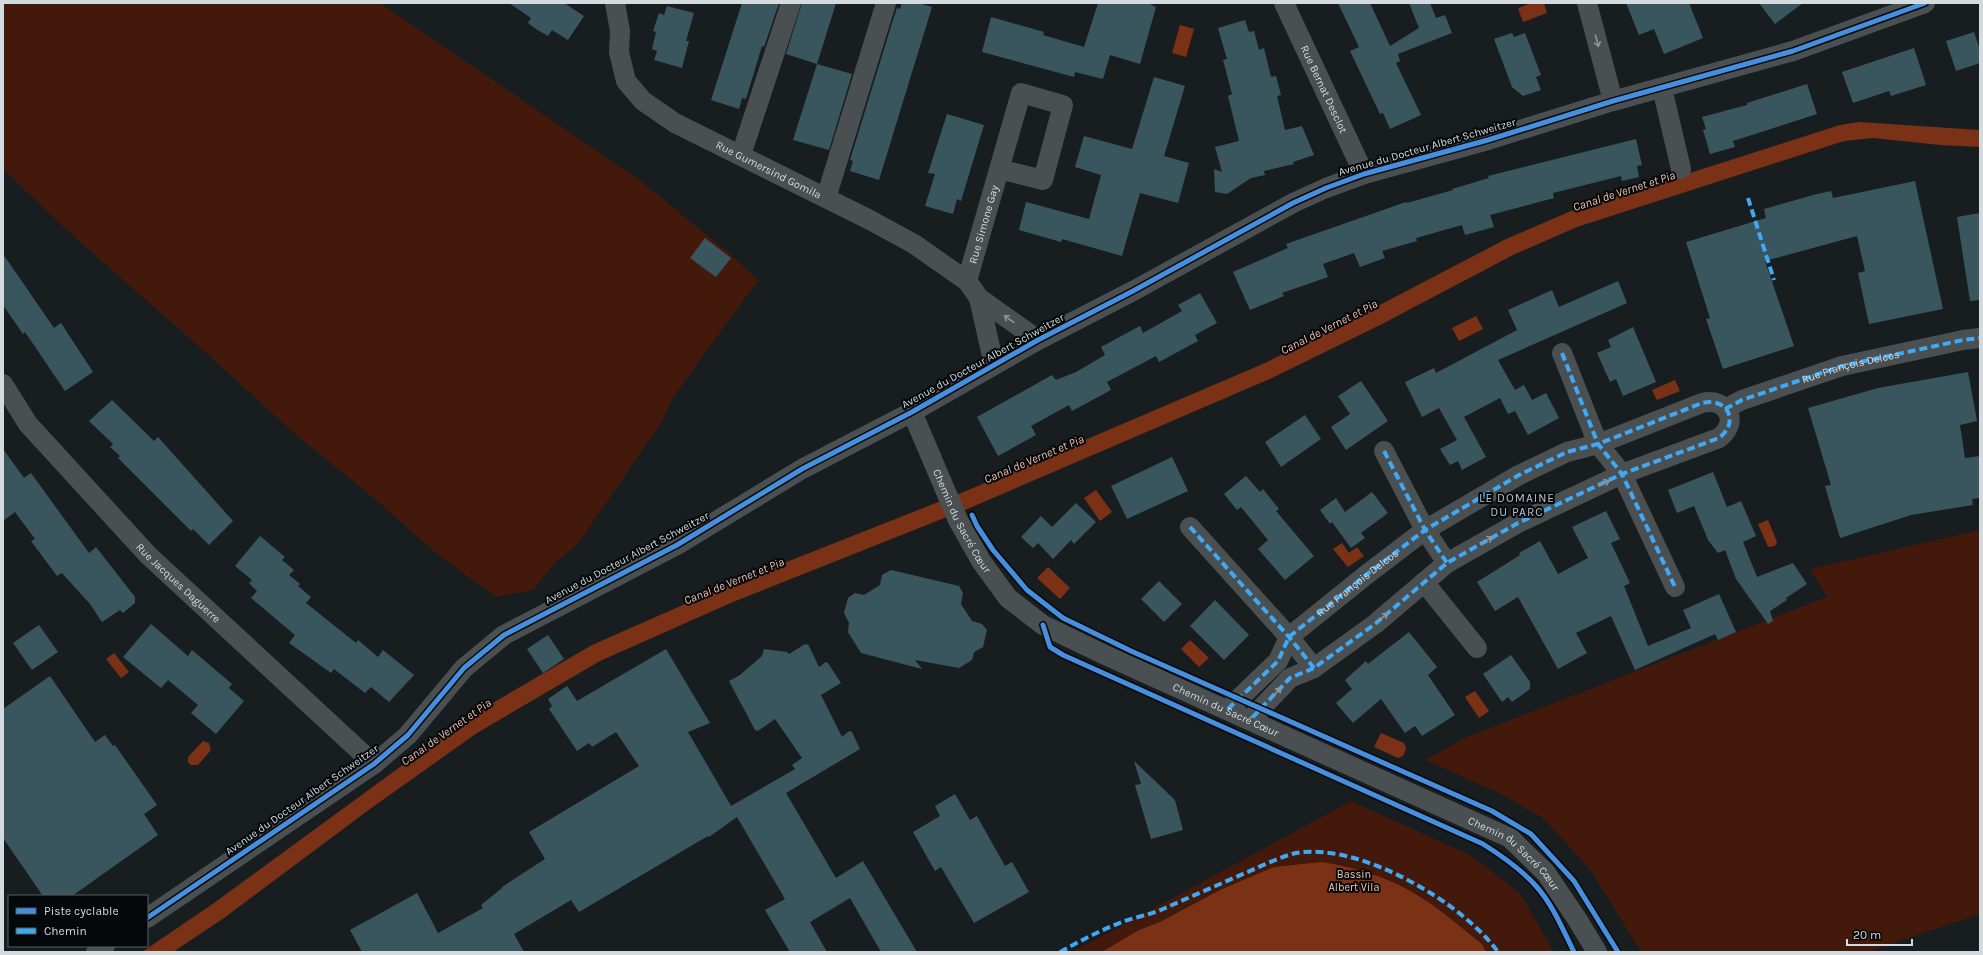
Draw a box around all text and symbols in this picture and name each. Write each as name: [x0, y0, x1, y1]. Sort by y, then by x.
one-way arrow: [1594, 34, 1601, 47]
street label: Rue Bernat Desclot: [1298, 43, 1350, 135]
street label: Avenue du Docteur Albert Schweitzer: [1337, 115, 1517, 179]
street label: Rue Gumersind Gomila: [714, 138, 824, 201]
water label: Canal de Vernet et Pia: [1571, 168, 1677, 214]
street label: Rue Simone Gay: [966, 183, 1001, 265]
water label: Canal de Vernet et Pia: [1278, 296, 1380, 358]
street label: Avenue du Docteur Albert Schweitzer: [899, 311, 1067, 411]
one-way arrow: [1003, 315, 1014, 323]
street label: Rue François Delcos: [1800, 347, 1901, 386]
water label: Canal de Vernet et Pia: [982, 432, 1086, 486]
street label: Chemin du Sacré Cœur: [930, 467, 994, 575]
one-way arrow: [1597, 479, 1609, 486]
district label: LE DOMAINE DU PARC: [1479, 491, 1555, 519]
street label: Avenue du Docteur Albert Schweitzer: [543, 509, 711, 607]
one-way arrow: [1481, 536, 1493, 544]
street label: Rue Jacques Daguerre: [134, 540, 223, 626]
street label: Rue François Delcos: [1314, 546, 1401, 619]
water label: Canal de Vernet et Pia: [682, 554, 786, 608]
one-way arrow: [1378, 613, 1388, 622]
street label: Chemin du Sacré Cœur: [1171, 680, 1281, 739]
one-way arrow: [1273, 687, 1282, 697]
water label: Canal de Vernet et Pia: [398, 696, 494, 768]
street label: Avenue du Docteur Albert Schweitzer: [223, 742, 381, 858]
street label: Chemin du Sacré Cœur: [1466, 813, 1562, 893]
park label: Bassin Albert Vila: [1329, 868, 1379, 894]
legend: [8, 895, 148, 947]
text: Piste cyclable: [44, 904, 119, 918]
scale bar: [1847, 921, 1912, 947]
text: Chemin: [44, 924, 87, 938]
text: 20 m: [1853, 928, 1881, 942]

